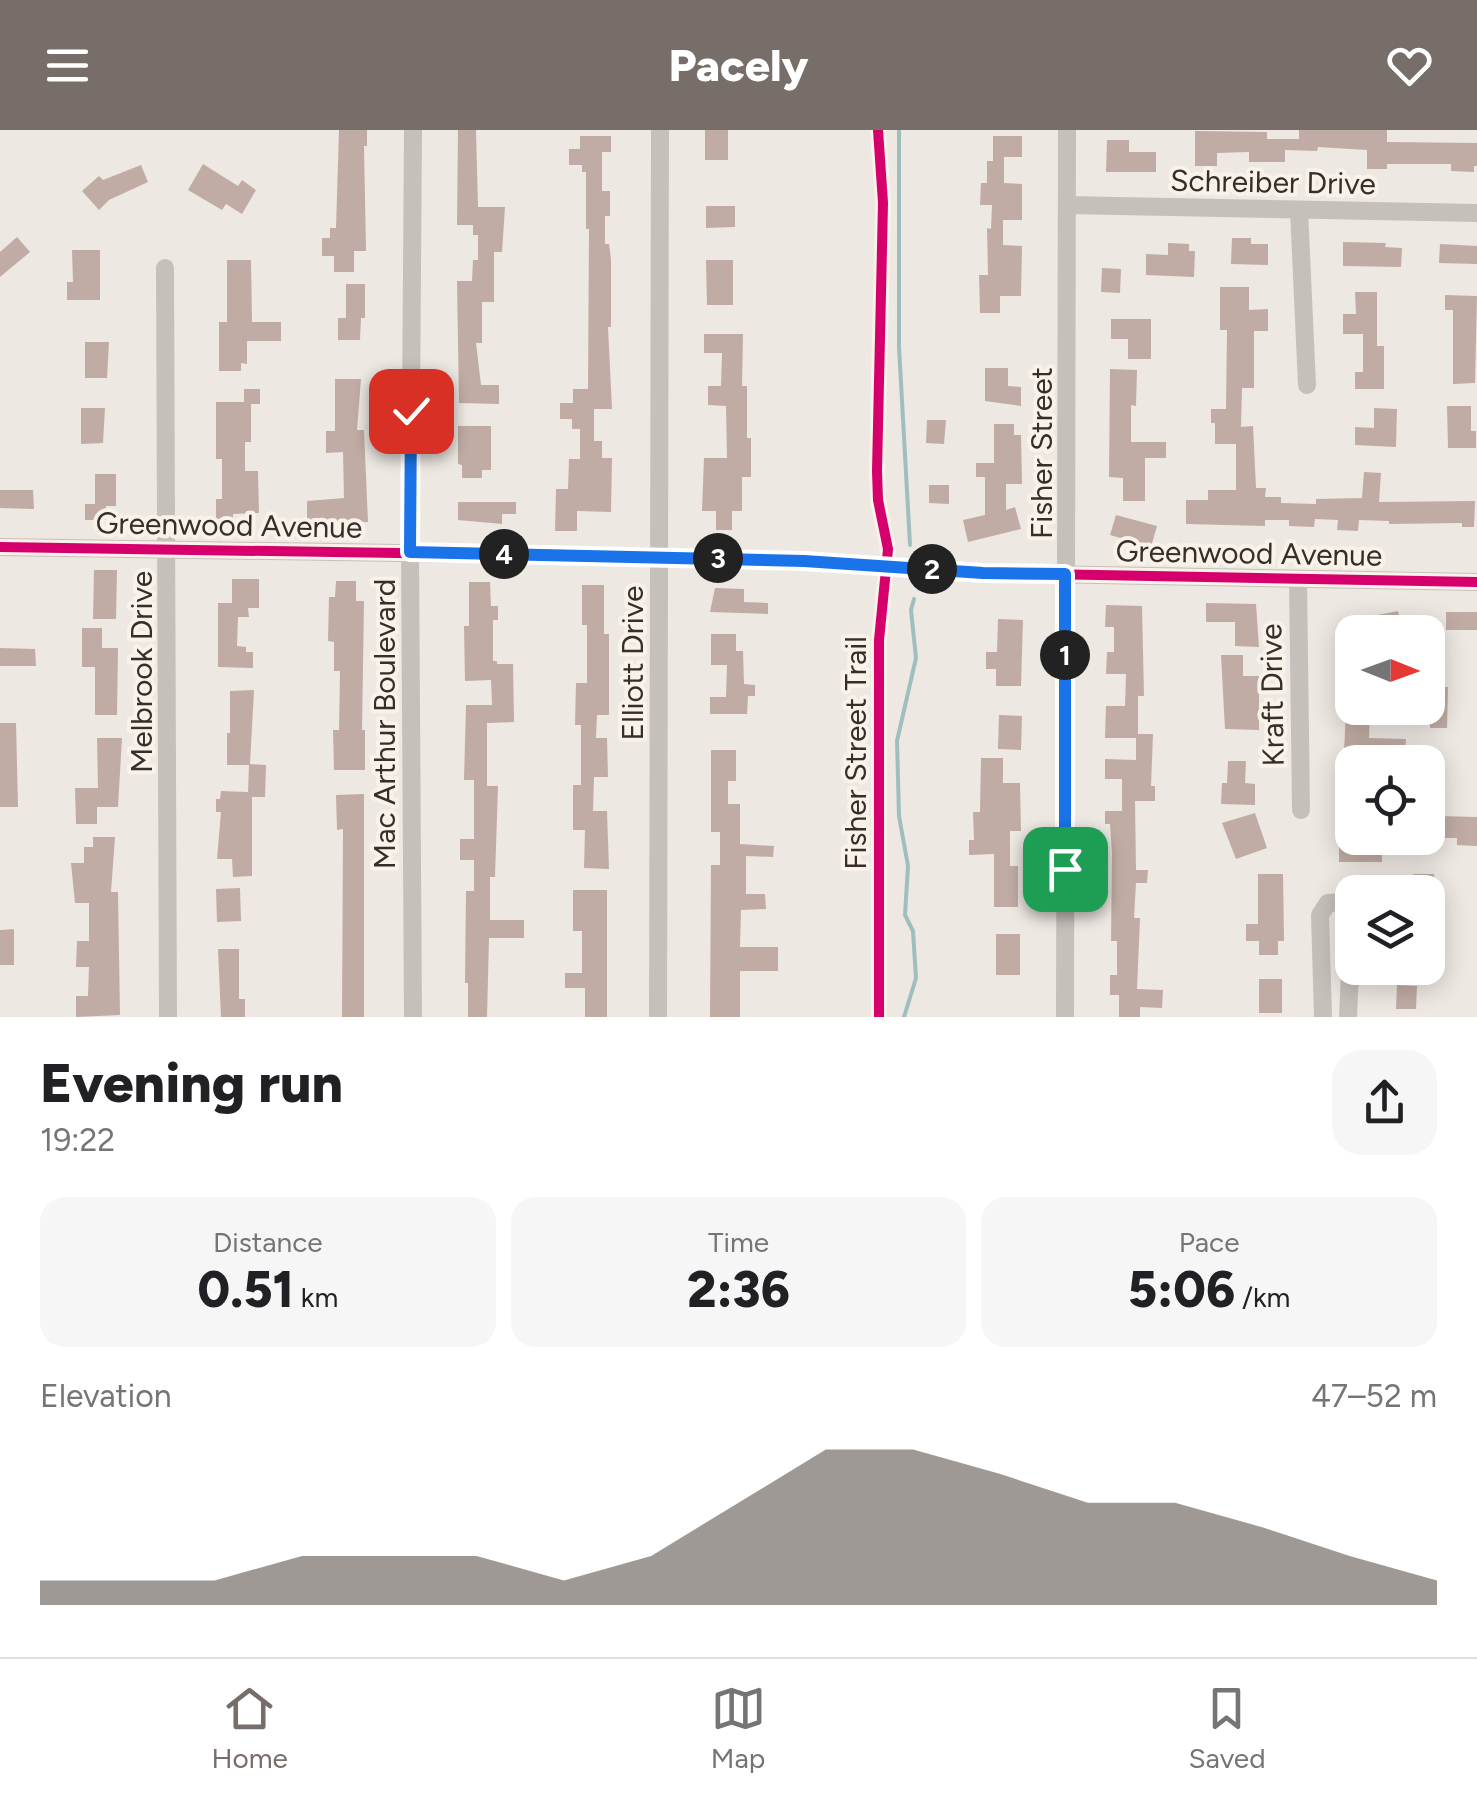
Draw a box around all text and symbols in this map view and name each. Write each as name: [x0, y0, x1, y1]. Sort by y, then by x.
icon: menu: [40, 38, 95, 93]
text: Pacely: [669, 38, 808, 92]
icon: heart: [1382, 38, 1437, 93]
street label: Schreiber Drive: [1170, 162, 1376, 202]
street label: Fisher Street: [1023, 367, 1060, 539]
pin: [369, 369, 454, 454]
icon: check: [384, 384, 439, 439]
street label: Greenwood Avenue: [95, 504, 363, 546]
pin: 4: [479, 529, 529, 579]
street label: Greenwood Avenue: [1115, 532, 1383, 574]
pin: 3: [693, 533, 743, 583]
text: 4: [495, 537, 513, 571]
text: 3: [710, 541, 726, 575]
pin: 2: [907, 544, 957, 594]
text: 2: [924, 552, 940, 586]
street label: Melbrook Drive: [123, 571, 160, 773]
street label: Mac Arthur Boulevard: [366, 579, 403, 869]
street label: Elliott Drive: [614, 586, 651, 740]
north arrow: [1335, 615, 1445, 725]
map controls: [1335, 615, 1445, 985]
street label: Kraft Drive: [1252, 623, 1292, 767]
pin: 1: [1040, 630, 1090, 680]
street label: Fisher Street Trail: [837, 636, 874, 870]
text: 1: [1059, 638, 1071, 672]
button: locate: [1335, 745, 1445, 855]
pin: [1023, 827, 1108, 912]
icon: arrive: [1038, 842, 1093, 897]
button: layers: [1335, 875, 1445, 985]
text: Evening run: [40, 1050, 343, 1116]
button: share: [1332, 1050, 1437, 1155]
text: 19:22: [40, 1121, 115, 1159]
text: Distance: [213, 1225, 323, 1259]
text: Time: [708, 1225, 769, 1259]
text: Pace: [1179, 1225, 1239, 1259]
text: 0.51: [197, 1259, 294, 1320]
text: 2:36: [687, 1259, 790, 1320]
text: 5:06: [1128, 1259, 1235, 1320]
text: km: [294, 1280, 338, 1314]
text: /km: [1235, 1280, 1290, 1314]
text: Elevation: [40, 1377, 172, 1415]
text: 47–52 m: [1311, 1377, 1437, 1415]
tab: Home: [211, 1681, 288, 1775]
tab: Map: [711, 1681, 766, 1775]
tab: Saved: [1188, 1681, 1266, 1775]

